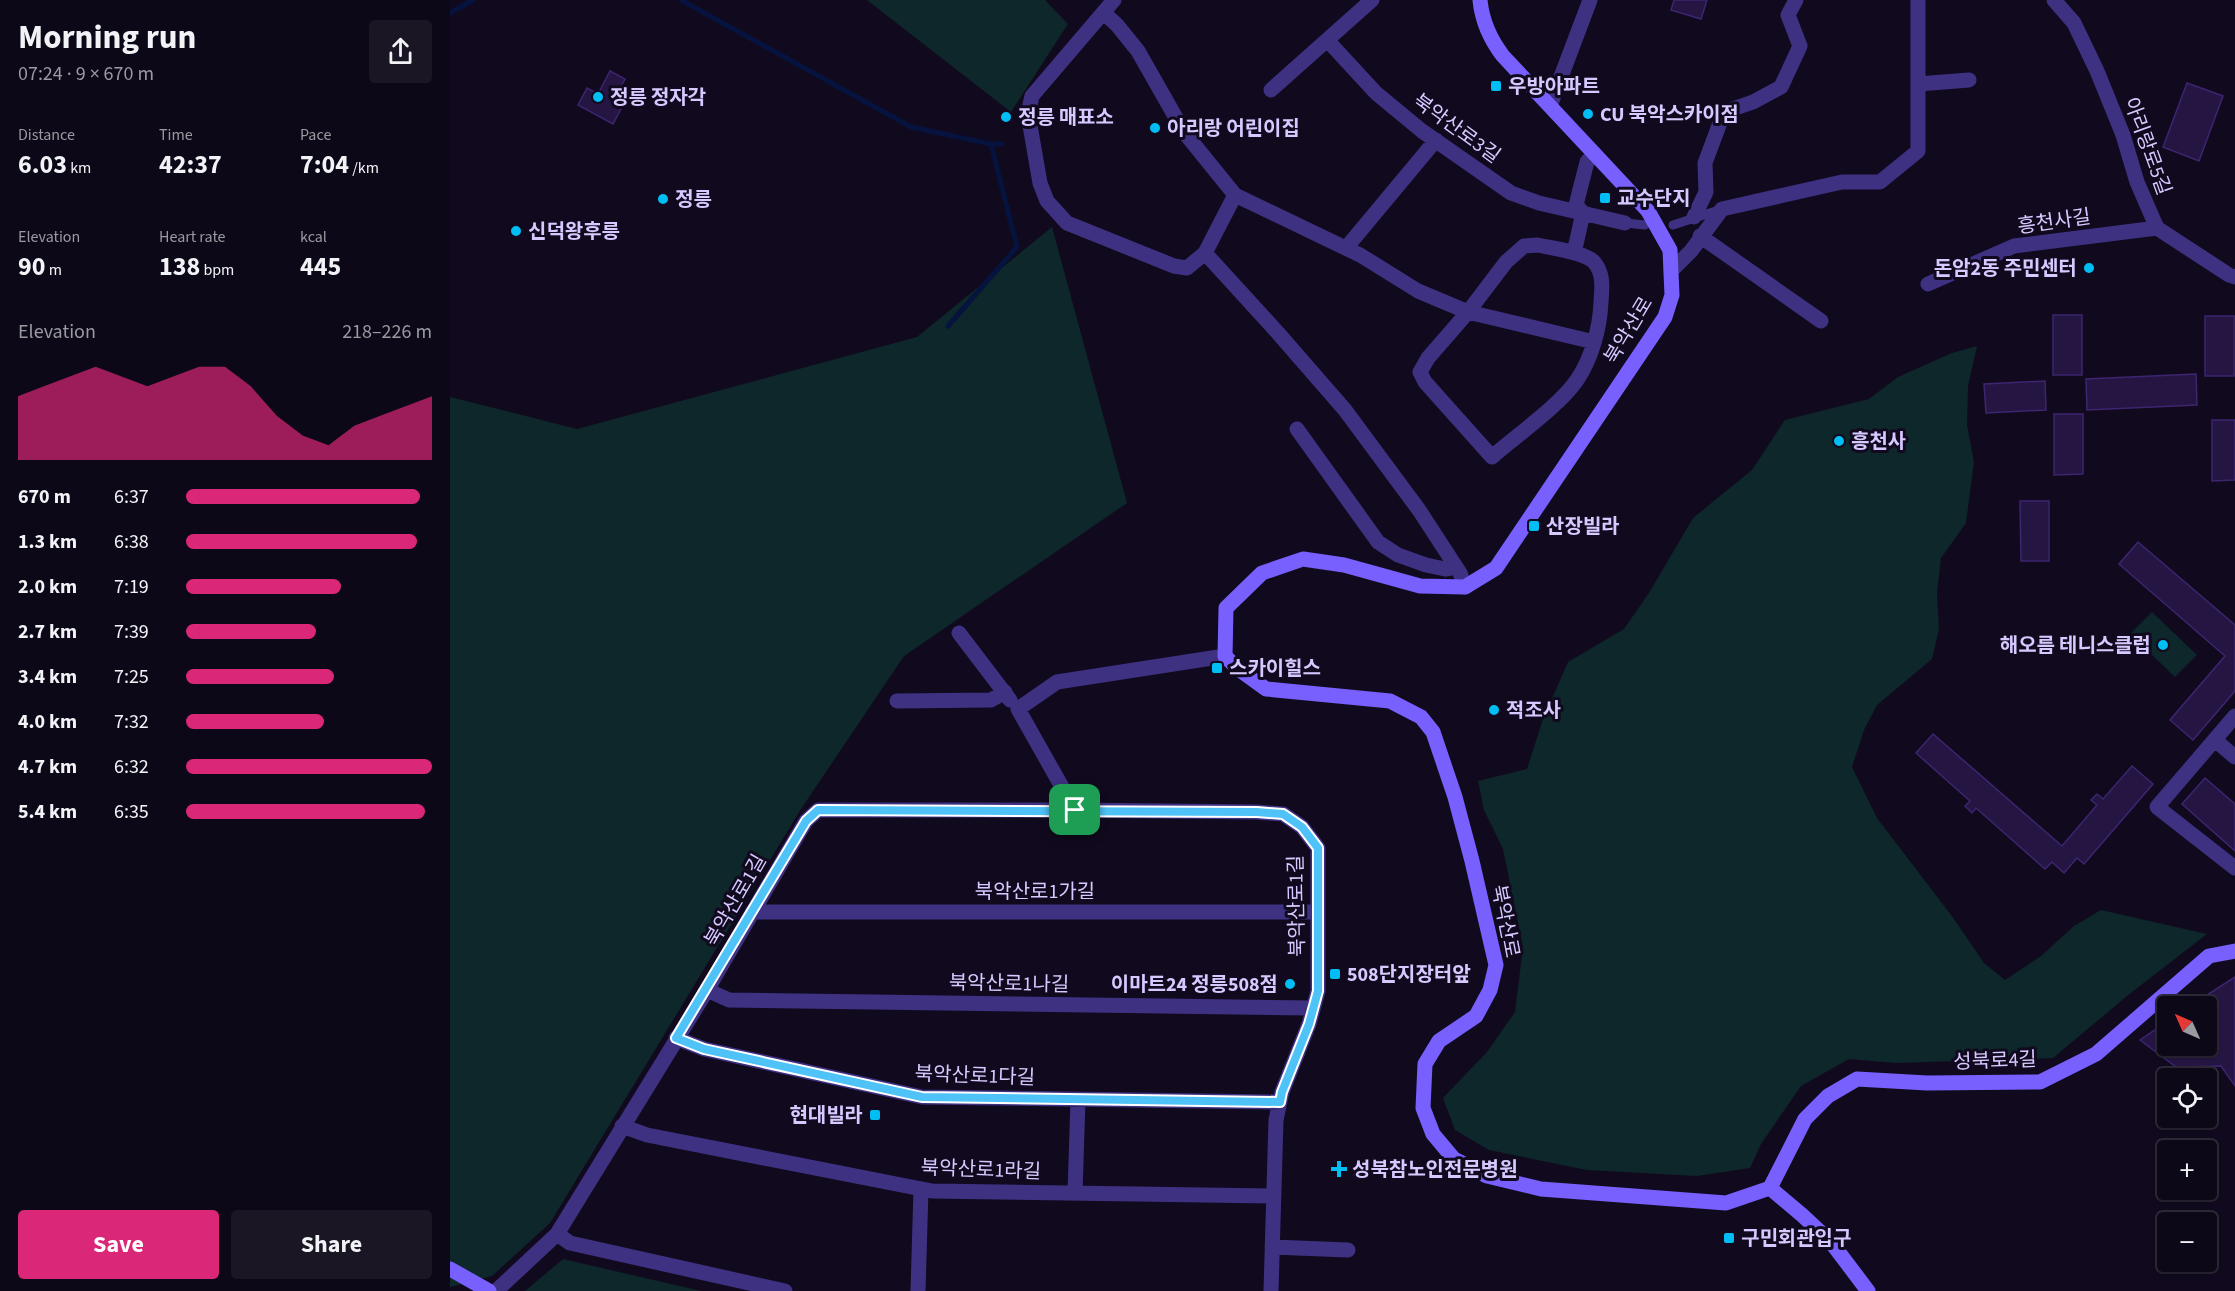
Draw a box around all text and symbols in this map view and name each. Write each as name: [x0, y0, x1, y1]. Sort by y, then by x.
text: Morning run: [18, 14, 196, 61]
button: share: [369, 20, 432, 83]
text: 07:24 · 9 × 670 m: [18, 60, 154, 88]
place label: 우방아파트: [1508, 73, 1600, 101]
marker: 우방아파트: [1489, 79, 1503, 93]
place label: 정릉 정자각: [610, 84, 707, 112]
street label: 북악산로3길: [1407, 88, 1506, 170]
marker: 정릉 정자각: [591, 90, 605, 104]
street label: 아리랑로5길: [2116, 94, 2178, 199]
place label: CU 북악스카이점: [1600, 101, 1739, 129]
place label: 정릉 매표소: [1018, 104, 1114, 132]
marker: CU 북악스카이점: [1581, 107, 1595, 121]
marker: 정릉 매표소: [999, 110, 1013, 124]
place label: 아리랑 어린이집: [1167, 115, 1300, 143]
marker: 아리랑 어린이집: [1148, 121, 1162, 135]
text: Distance: [18, 124, 75, 146]
text: Time: [159, 124, 193, 146]
text: Pace: [300, 124, 331, 146]
text: 6.03: [18, 146, 67, 183]
text: 42:37: [159, 146, 222, 183]
text: 7:04: [300, 146, 349, 183]
text: km: [67, 157, 91, 179]
text: /km: [349, 157, 379, 179]
place label: 교수단지: [1617, 185, 1691, 213]
place label: 정릉: [675, 186, 712, 214]
marker: 교수단지: [1598, 191, 1612, 205]
marker: 정릉: [656, 192, 670, 206]
street label: 흥천사길: [2016, 203, 2093, 241]
place label: 신덕왕후릉: [528, 218, 620, 246]
marker: 신덕왕후릉: [509, 224, 523, 238]
text: Elevation: [18, 226, 80, 248]
text: Heart rate: [159, 226, 226, 248]
text: kcal: [300, 226, 327, 248]
text: 90: [18, 248, 45, 285]
text: 138: [159, 248, 200, 285]
text: 445: [300, 248, 341, 285]
place label: 돈암2동 주민센터: [1934, 255, 2077, 283]
text: m: [45, 259, 62, 281]
text: bpm: [200, 259, 234, 281]
marker: 돈암2동 주민센터: [2082, 261, 2096, 275]
street label: 북악산로: [1598, 292, 1660, 369]
text: Elevation: [18, 318, 96, 346]
text: 218–226 m: [342, 318, 432, 346]
place label: 흥천사: [1851, 428, 1906, 456]
marker: 흥천사: [1832, 434, 1846, 448]
text: 670 m: [18, 483, 71, 511]
text: 6:37: [114, 483, 149, 511]
place label: 산장빌라: [1546, 513, 1620, 541]
marker: 산장빌라: [1527, 519, 1541, 533]
text: 1.3 km: [18, 528, 77, 556]
text: 6:38: [114, 528, 149, 556]
text: 2.0 km: [18, 573, 77, 601]
text: 7:19: [114, 573, 149, 601]
text: 2.7 km: [18, 618, 77, 646]
text: 7:39: [114, 618, 149, 646]
place label: 해오름 테니스클럽: [2000, 632, 2151, 660]
marker: 해오름 테니스클럽: [2156, 638, 2170, 652]
place label: 스카이힐스: [1229, 655, 1321, 683]
marker: 스카이힐스: [1210, 661, 1224, 675]
text: 3.4 km: [18, 663, 77, 691]
text: 7:25: [114, 663, 149, 691]
place label: 적조사: [1506, 697, 1561, 725]
marker: 적조사: [1487, 703, 1501, 717]
text: 4.0 km: [18, 708, 77, 736]
text: 7:32: [114, 708, 149, 736]
text: 4.7 km: [18, 753, 77, 781]
text: 6:32: [114, 753, 149, 781]
pin: [1049, 784, 1100, 835]
icon: arrive: [1058, 793, 1091, 826]
text: 5.4 km: [18, 798, 77, 826]
text: 6:35: [114, 798, 149, 826]
street label: 북악산로1길: [698, 849, 773, 952]
street label: 북악산로1길: [1282, 855, 1312, 957]
street label: 북악산로1가길: [975, 878, 1095, 906]
street label: 북악산로: [1484, 882, 1526, 960]
place label: 508단지장터앞: [1347, 961, 1471, 989]
marker: 508단지장터앞: [1328, 967, 1342, 981]
street label: 북악산로1나길: [949, 969, 1069, 999]
place label: 이마트24 정릉508점: [1111, 971, 1278, 999]
marker: 이마트24 정릉508점: [1283, 977, 1297, 991]
north arrow: [2157, 996, 2217, 1056]
map controls: [2157, 996, 2217, 1272]
street label: 성북로4길: [1953, 1046, 2037, 1076]
street label: 북악산로1다길: [914, 1060, 1036, 1092]
button: locate: [2157, 1068, 2217, 1128]
place label: 현대빌라: [789, 1102, 863, 1130]
marker: 현대빌라: [868, 1108, 882, 1122]
button: +: [2157, 1140, 2217, 1200]
street label: 북악산로1라길: [920, 1154, 1042, 1186]
place label: 성북참노인전문병원: [1352, 1156, 1518, 1184]
marker: 성북참노인전문병원: [1330, 1160, 1348, 1178]
button: Save: [18, 1210, 219, 1279]
button: Share: [231, 1210, 432, 1279]
button: −: [2157, 1212, 2217, 1272]
place label: 구민회관입구: [1741, 1225, 1851, 1253]
marker: 구민회관입구: [1722, 1231, 1736, 1245]

